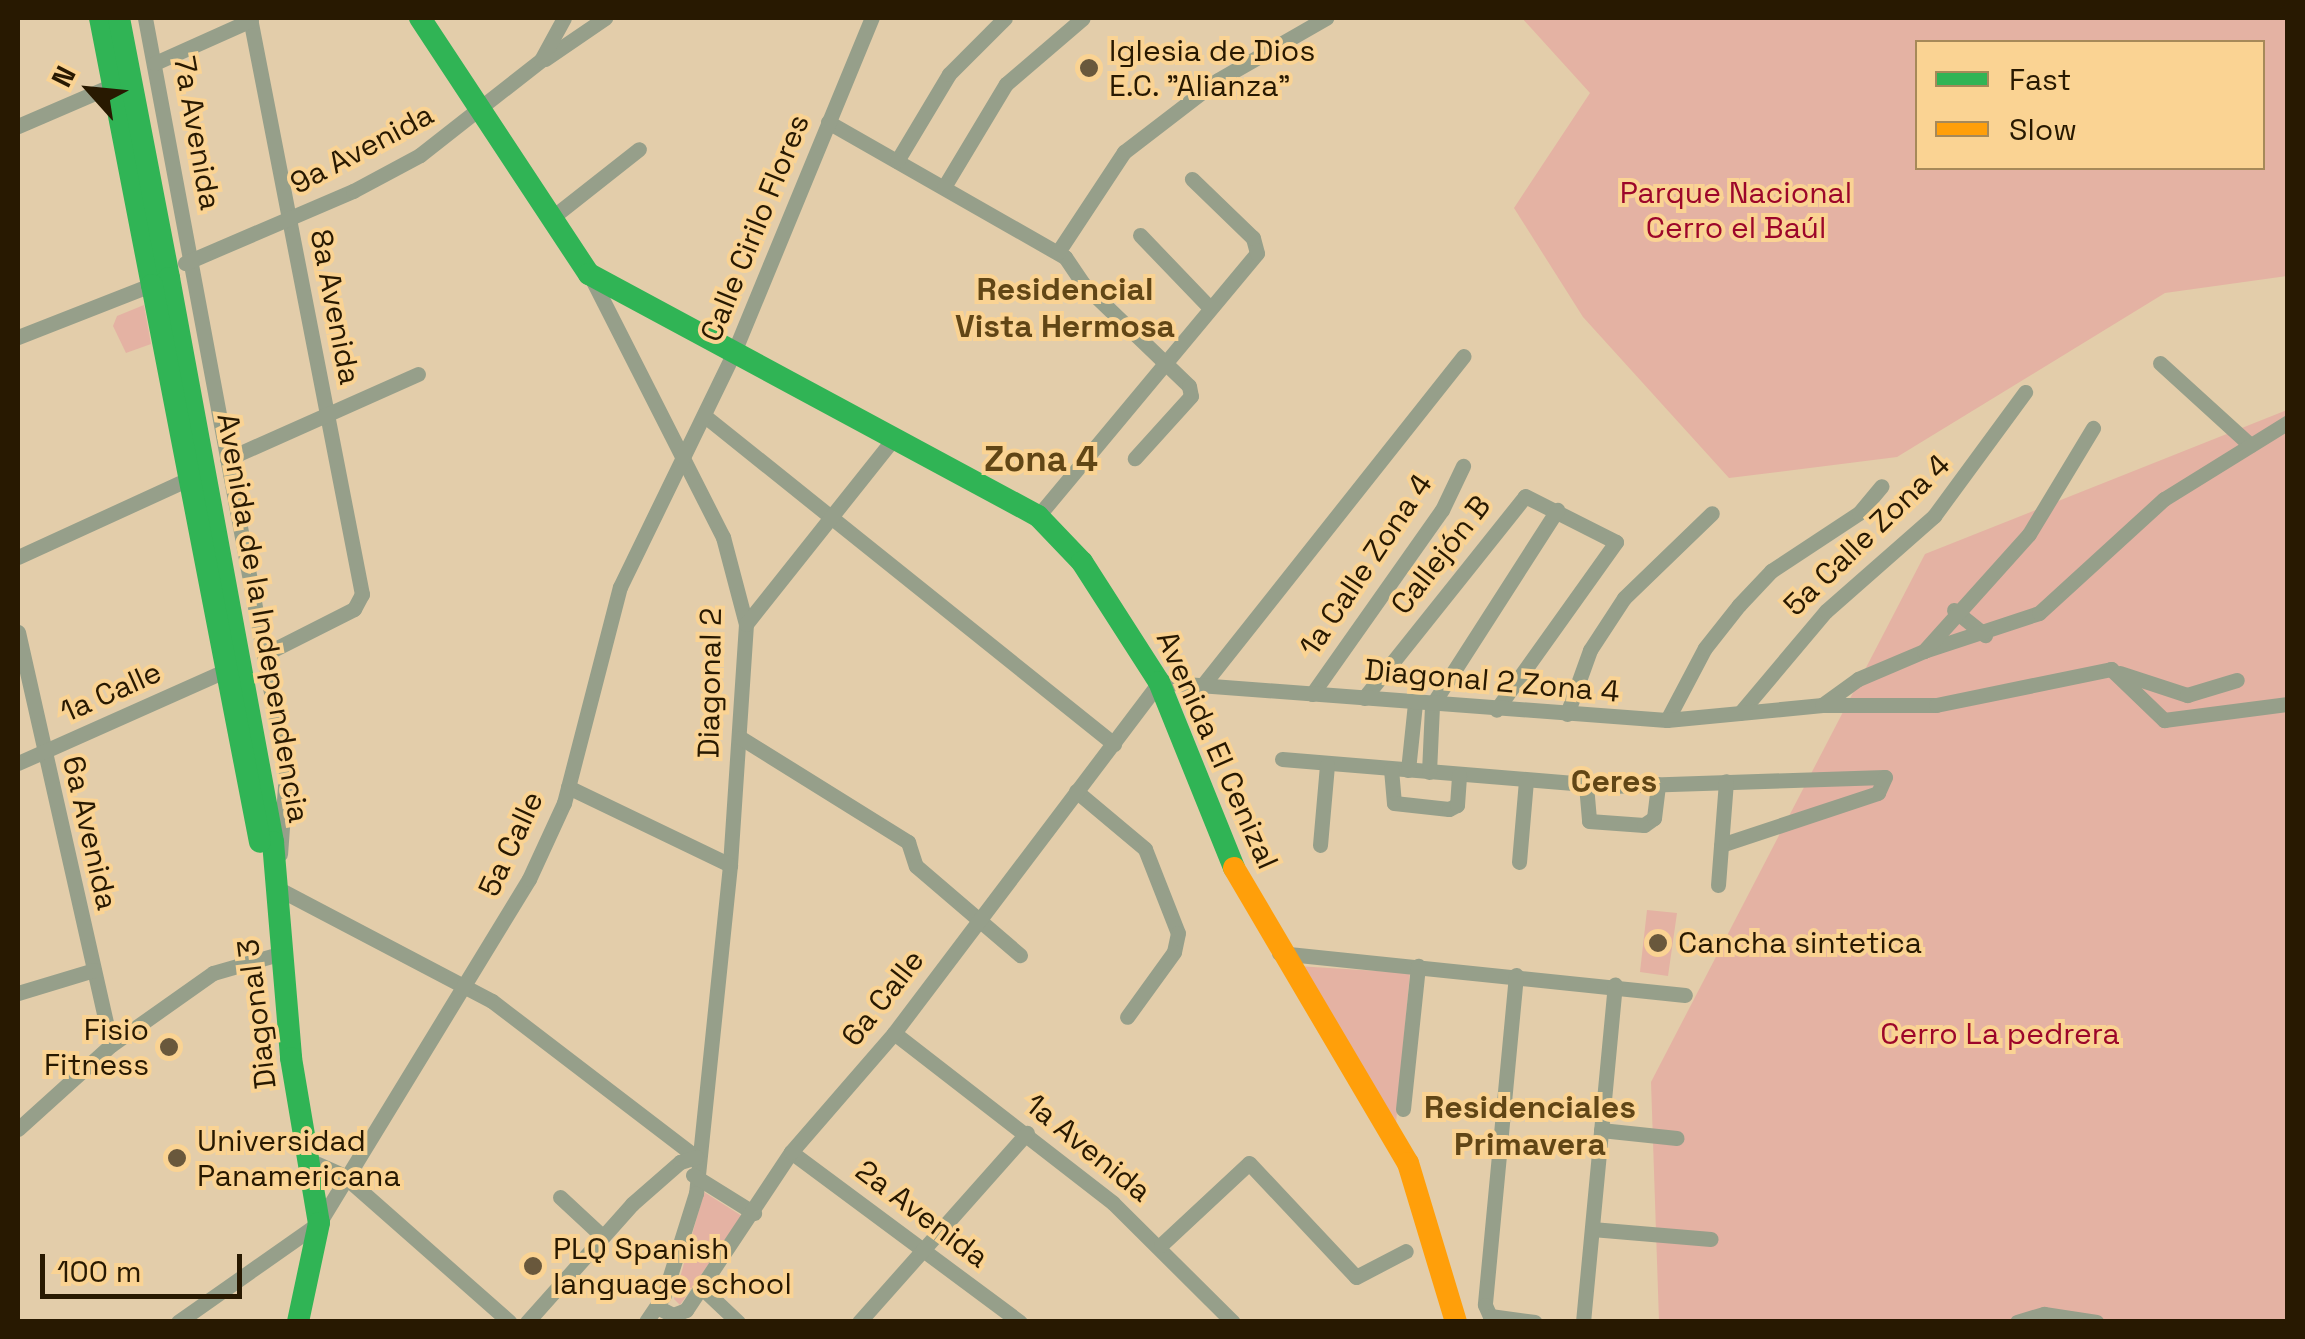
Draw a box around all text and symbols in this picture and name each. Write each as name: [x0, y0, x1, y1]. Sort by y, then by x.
place label: Iglesia de Dios E.C. "Alianza": [1109, 33, 1315, 104]
north arrow: [40, 40, 140, 140]
legend: [1915, 40, 2265, 170]
street label: 7a Avenida: [166, 53, 228, 213]
marker: Iglesia de Dios E.C. "Alianza": [1078, 57, 1100, 79]
text: N: [43, 60, 84, 93]
text: Fast: [2009, 60, 2071, 99]
street label: 9a Avenida: [284, 96, 440, 202]
street label: Calle Cirilo Flores: [693, 109, 817, 347]
text: Slow: [2009, 110, 2077, 149]
park label: Parque Nacional Cerro el Baúl: [1620, 175, 1852, 246]
street label: 8a Avenida: [302, 226, 368, 388]
district label: Residencial Vista Hermosa: [955, 271, 1175, 346]
street label: Avenida de la Independencia: [209, 410, 317, 826]
district label: Zona 4: [984, 438, 1098, 480]
street label: 5a Calle Zona 4: [1776, 447, 1958, 623]
street label: 1a Calle Zona 4: [1292, 467, 1440, 663]
street label: Callejón B: [1383, 488, 1499, 622]
street label: Diagonal 2: [691, 607, 729, 759]
street label: Avenida El Cenizal: [1148, 625, 1286, 875]
street label: Diagonal 2 Zona 4: [1363, 652, 1621, 710]
street label: 1a Calle: [55, 654, 167, 730]
street label: 6a Avenida: [55, 752, 125, 914]
district label: Ceres: [1571, 762, 1657, 800]
street label: 5a Calle: [471, 786, 551, 902]
place label: Cancha sintetica: [1678, 925, 1922, 961]
marker: Cancha sintetica: [1647, 932, 1669, 954]
street label: Diagonal 3: [230, 937, 284, 1091]
street label: 6a Calle: [834, 943, 932, 1053]
place label: Fisio Fitness: [44, 1012, 149, 1082]
park label: Cerro La pedrera: [1880, 1016, 2120, 1052]
marker: Fisio Fitness: [158, 1036, 180, 1058]
street label: 1a Avenida: [1018, 1086, 1158, 1210]
district label: Residenciales Primavera: [1424, 1089, 1636, 1164]
place label: Universidad Panamericana: [197, 1123, 401, 1194]
marker: Universidad Panamericana: [166, 1147, 188, 1169]
street label: 2a Avenida: [848, 1152, 996, 1276]
place label: PLQ Spanish language school: [553, 1231, 792, 1302]
scale bar: [45, 1234, 248, 1296]
text: 100 m: [57, 1252, 142, 1291]
marker: PLQ Spanish language school: [522, 1255, 544, 1277]

